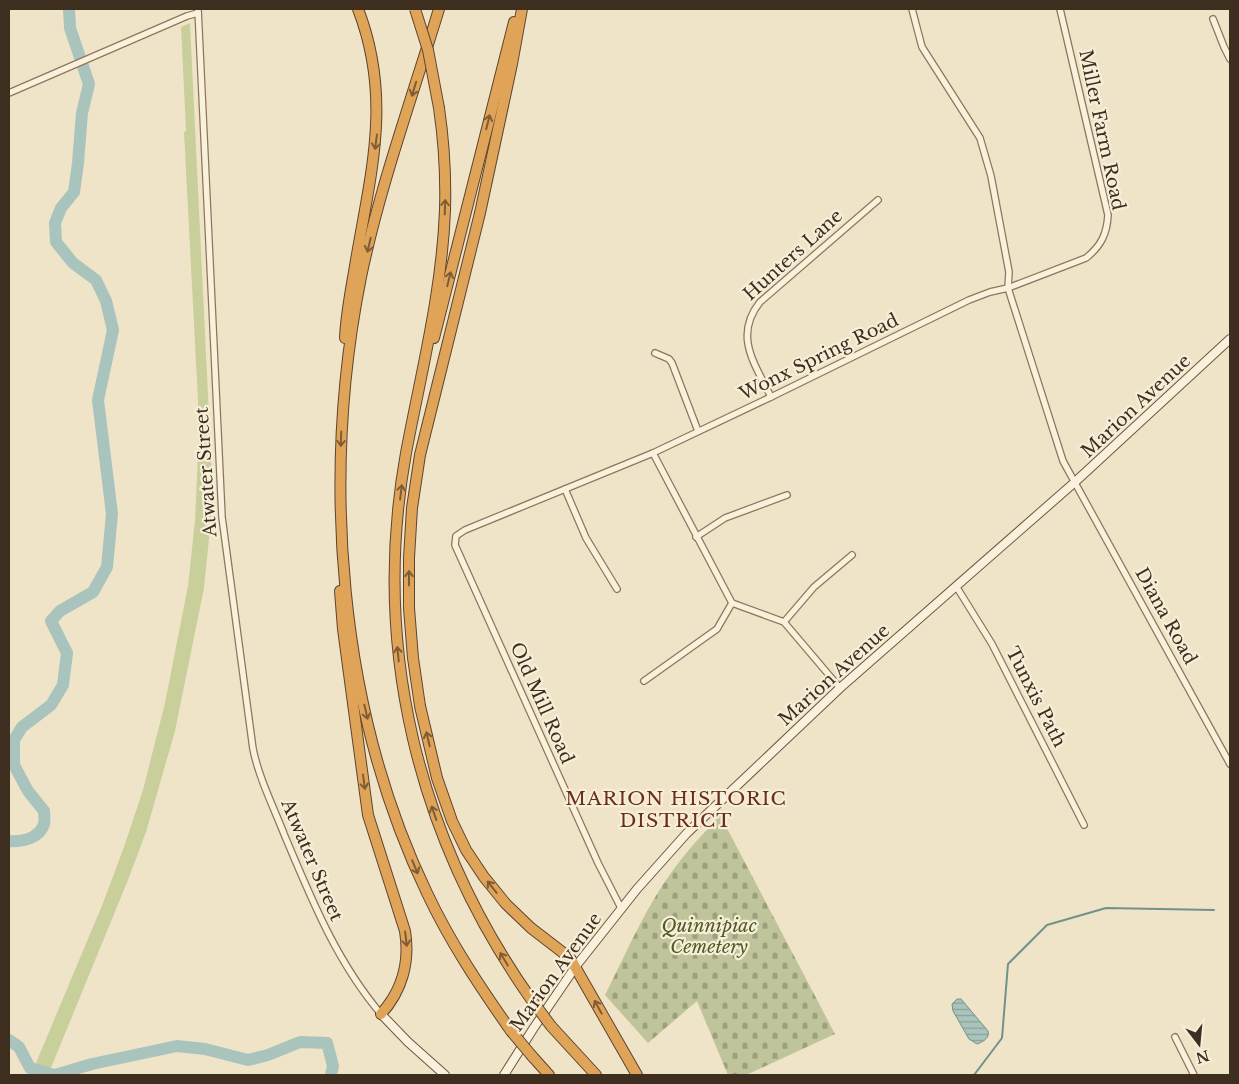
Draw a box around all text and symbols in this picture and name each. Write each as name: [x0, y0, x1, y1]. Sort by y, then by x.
street label: Miller Farm Road: [1074, 48, 1130, 212]
one-way arrow: [409, 80, 419, 96]
one-way arrow: [484, 114, 494, 130]
one-way arrow: [370, 134, 380, 150]
one-way arrow: [440, 200, 449, 216]
street label: Hunters Lane: [739, 205, 847, 305]
one-way arrow: [364, 236, 373, 252]
one-way arrow: [445, 272, 454, 288]
street label: Wonx Spring Road: [735, 309, 902, 406]
street label: Marion Avenue: [1077, 350, 1195, 462]
street label: Atwater Street: [190, 406, 222, 539]
one-way arrow: [337, 431, 346, 447]
one-way arrow: [396, 485, 406, 501]
street label: Diana Road: [1130, 564, 1202, 668]
one-way arrow: [404, 571, 414, 587]
street label: Marion Avenue: [774, 619, 894, 731]
street label: Old Mill Road: [505, 639, 579, 767]
street label: Tunxis Path: [1001, 643, 1071, 751]
one-way arrow: [394, 647, 403, 663]
one-way arrow: [362, 703, 371, 719]
one-way arrow: [423, 732, 432, 748]
one-way arrow: [359, 774, 369, 790]
district label: MARION HISTORIC DISTRICT: [565, 787, 787, 832]
street label: Atwater Street: [276, 795, 348, 924]
one-way arrow: [429, 805, 438, 821]
one-way arrow: [410, 859, 420, 874]
one-way arrow: [486, 881, 497, 894]
street label: Marion Avenue: [506, 908, 606, 1036]
park label: Quinnipiac Cemetery: [661, 915, 757, 958]
one-way arrow: [401, 930, 411, 946]
one-way arrow: [498, 952, 508, 966]
one-way arrow: [593, 999, 603, 1014]
north arrow: [1174, 1019, 1224, 1069]
text: N: [1194, 1046, 1211, 1067]

